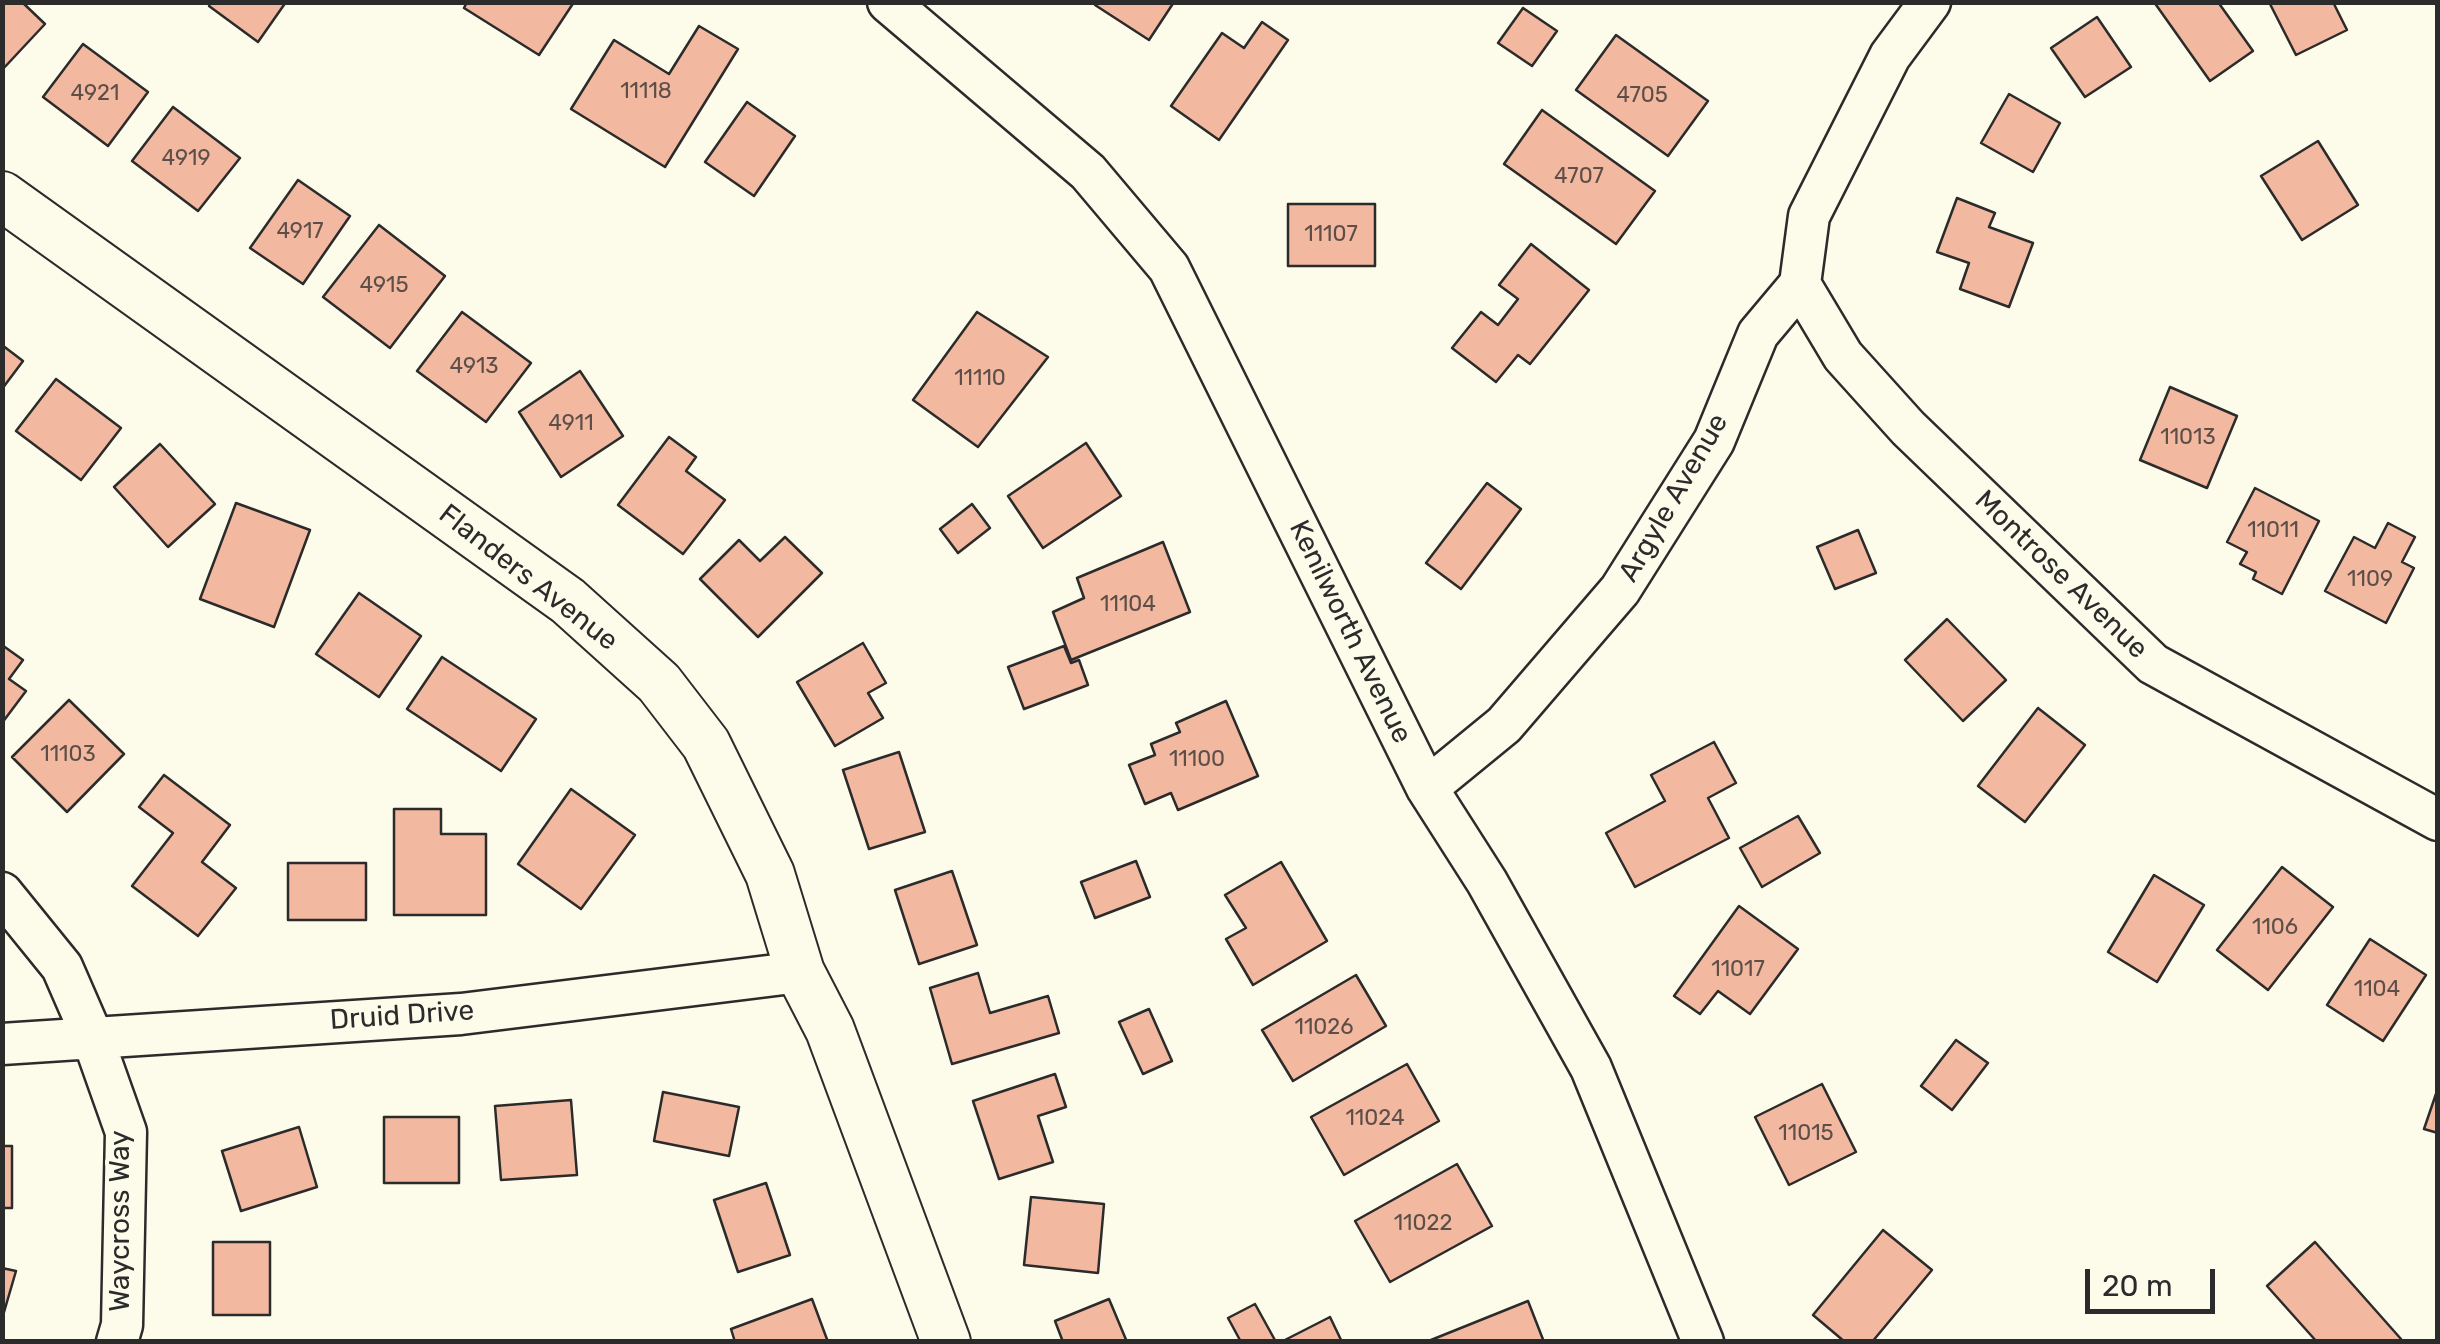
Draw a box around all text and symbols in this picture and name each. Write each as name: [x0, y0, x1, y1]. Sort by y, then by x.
house number: 11118: [620, 79, 672, 105]
house number: 4921: [71, 81, 119, 107]
house number: 4705: [1616, 83, 1668, 109]
house number: 4919: [162, 146, 210, 172]
house number: 4707: [1554, 164, 1604, 190]
house number: 4917: [276, 219, 324, 245]
house number: 11107: [1304, 222, 1358, 248]
house number: 4915: [359, 273, 409, 299]
house number: 4913: [449, 354, 499, 380]
house number: 11110: [954, 366, 1006, 392]
street label: Argyle Avenue: [1612, 408, 1736, 588]
house number: 4911: [548, 411, 594, 437]
house number: 11013: [2160, 425, 2216, 451]
street label: Montrose Avenue: [1968, 484, 2154, 666]
street label: Flanders Avenue: [432, 498, 624, 658]
street label: Kenilworth Avenue: [1281, 515, 1419, 749]
house number: 11011: [2247, 518, 2299, 544]
house number: 1109: [2347, 567, 2393, 593]
house number: 11104: [1100, 592, 1156, 618]
house number: 11103: [40, 742, 96, 768]
house number: 11100: [1169, 747, 1225, 773]
house number: 1106: [2252, 915, 2298, 941]
house number: 11017: [1711, 957, 1765, 983]
house number: 1104: [2354, 977, 2400, 1003]
street label: Druid Drive: [329, 994, 475, 1038]
house number: 11026: [1295, 1015, 1353, 1041]
house number: 11024: [1345, 1106, 1405, 1132]
house number: 11015: [1778, 1121, 1834, 1147]
street label: Waycross Way: [104, 1130, 138, 1312]
house number: 11022: [1394, 1211, 1452, 1237]
scale bar: [2090, 1249, 2220, 1311]
text: 20 m: [2102, 1268, 2173, 1304]

